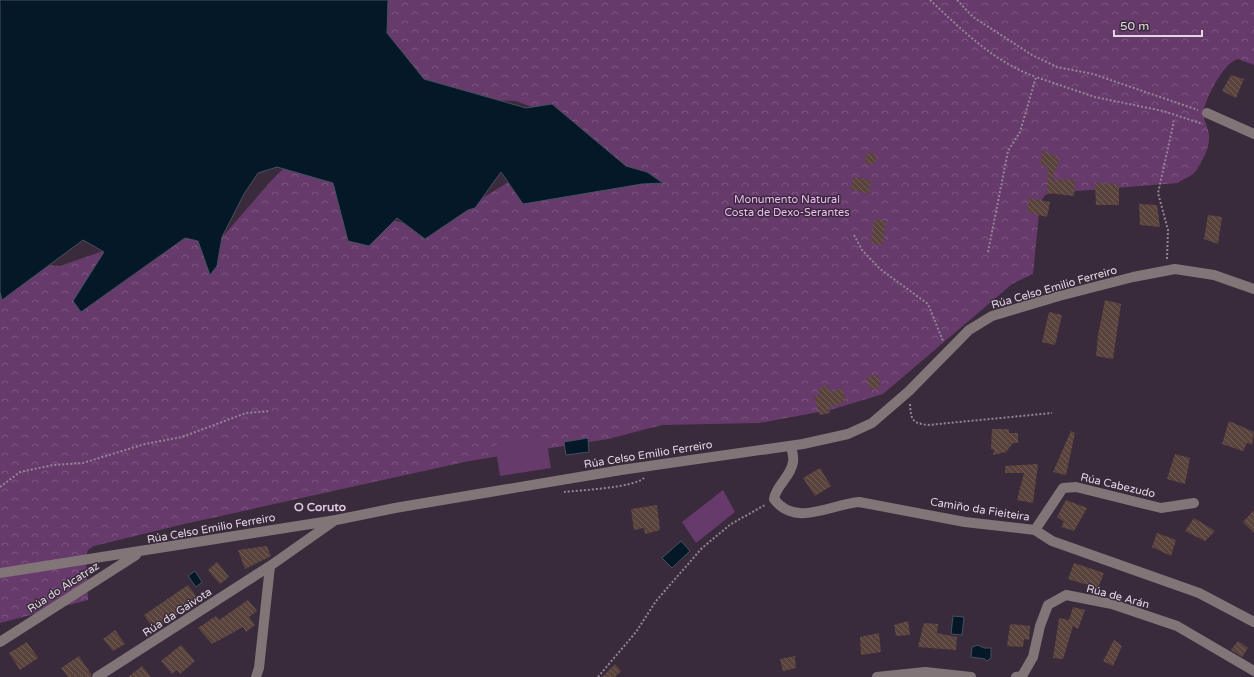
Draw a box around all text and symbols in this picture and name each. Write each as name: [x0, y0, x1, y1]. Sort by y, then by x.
scale bar: [1114, 12, 1202, 38]
text: 50 m: [1120, 19, 1149, 33]
park label: Monumento Natural Costa de Dexo-Serantes: [724, 193, 850, 219]
street label: Rúa Celso Emilio Ferreiro: [990, 263, 1119, 312]
street label: Rúa Celso Emilio Ferreiro: [583, 438, 714, 471]
street label: Rúa Cabezudo: [1079, 471, 1157, 500]
street label: Camiño da Fieiteira: [929, 495, 1031, 524]
district label: O Coruto: [294, 500, 346, 514]
street label: Rúa Celso Emilio Ferreiro: [146, 511, 277, 546]
street label: Rúa do Alcatraz: [25, 559, 102, 615]
street label: Rúa de Arán: [1085, 582, 1151, 611]
street label: Rúa da Gaivota: [140, 585, 214, 640]

